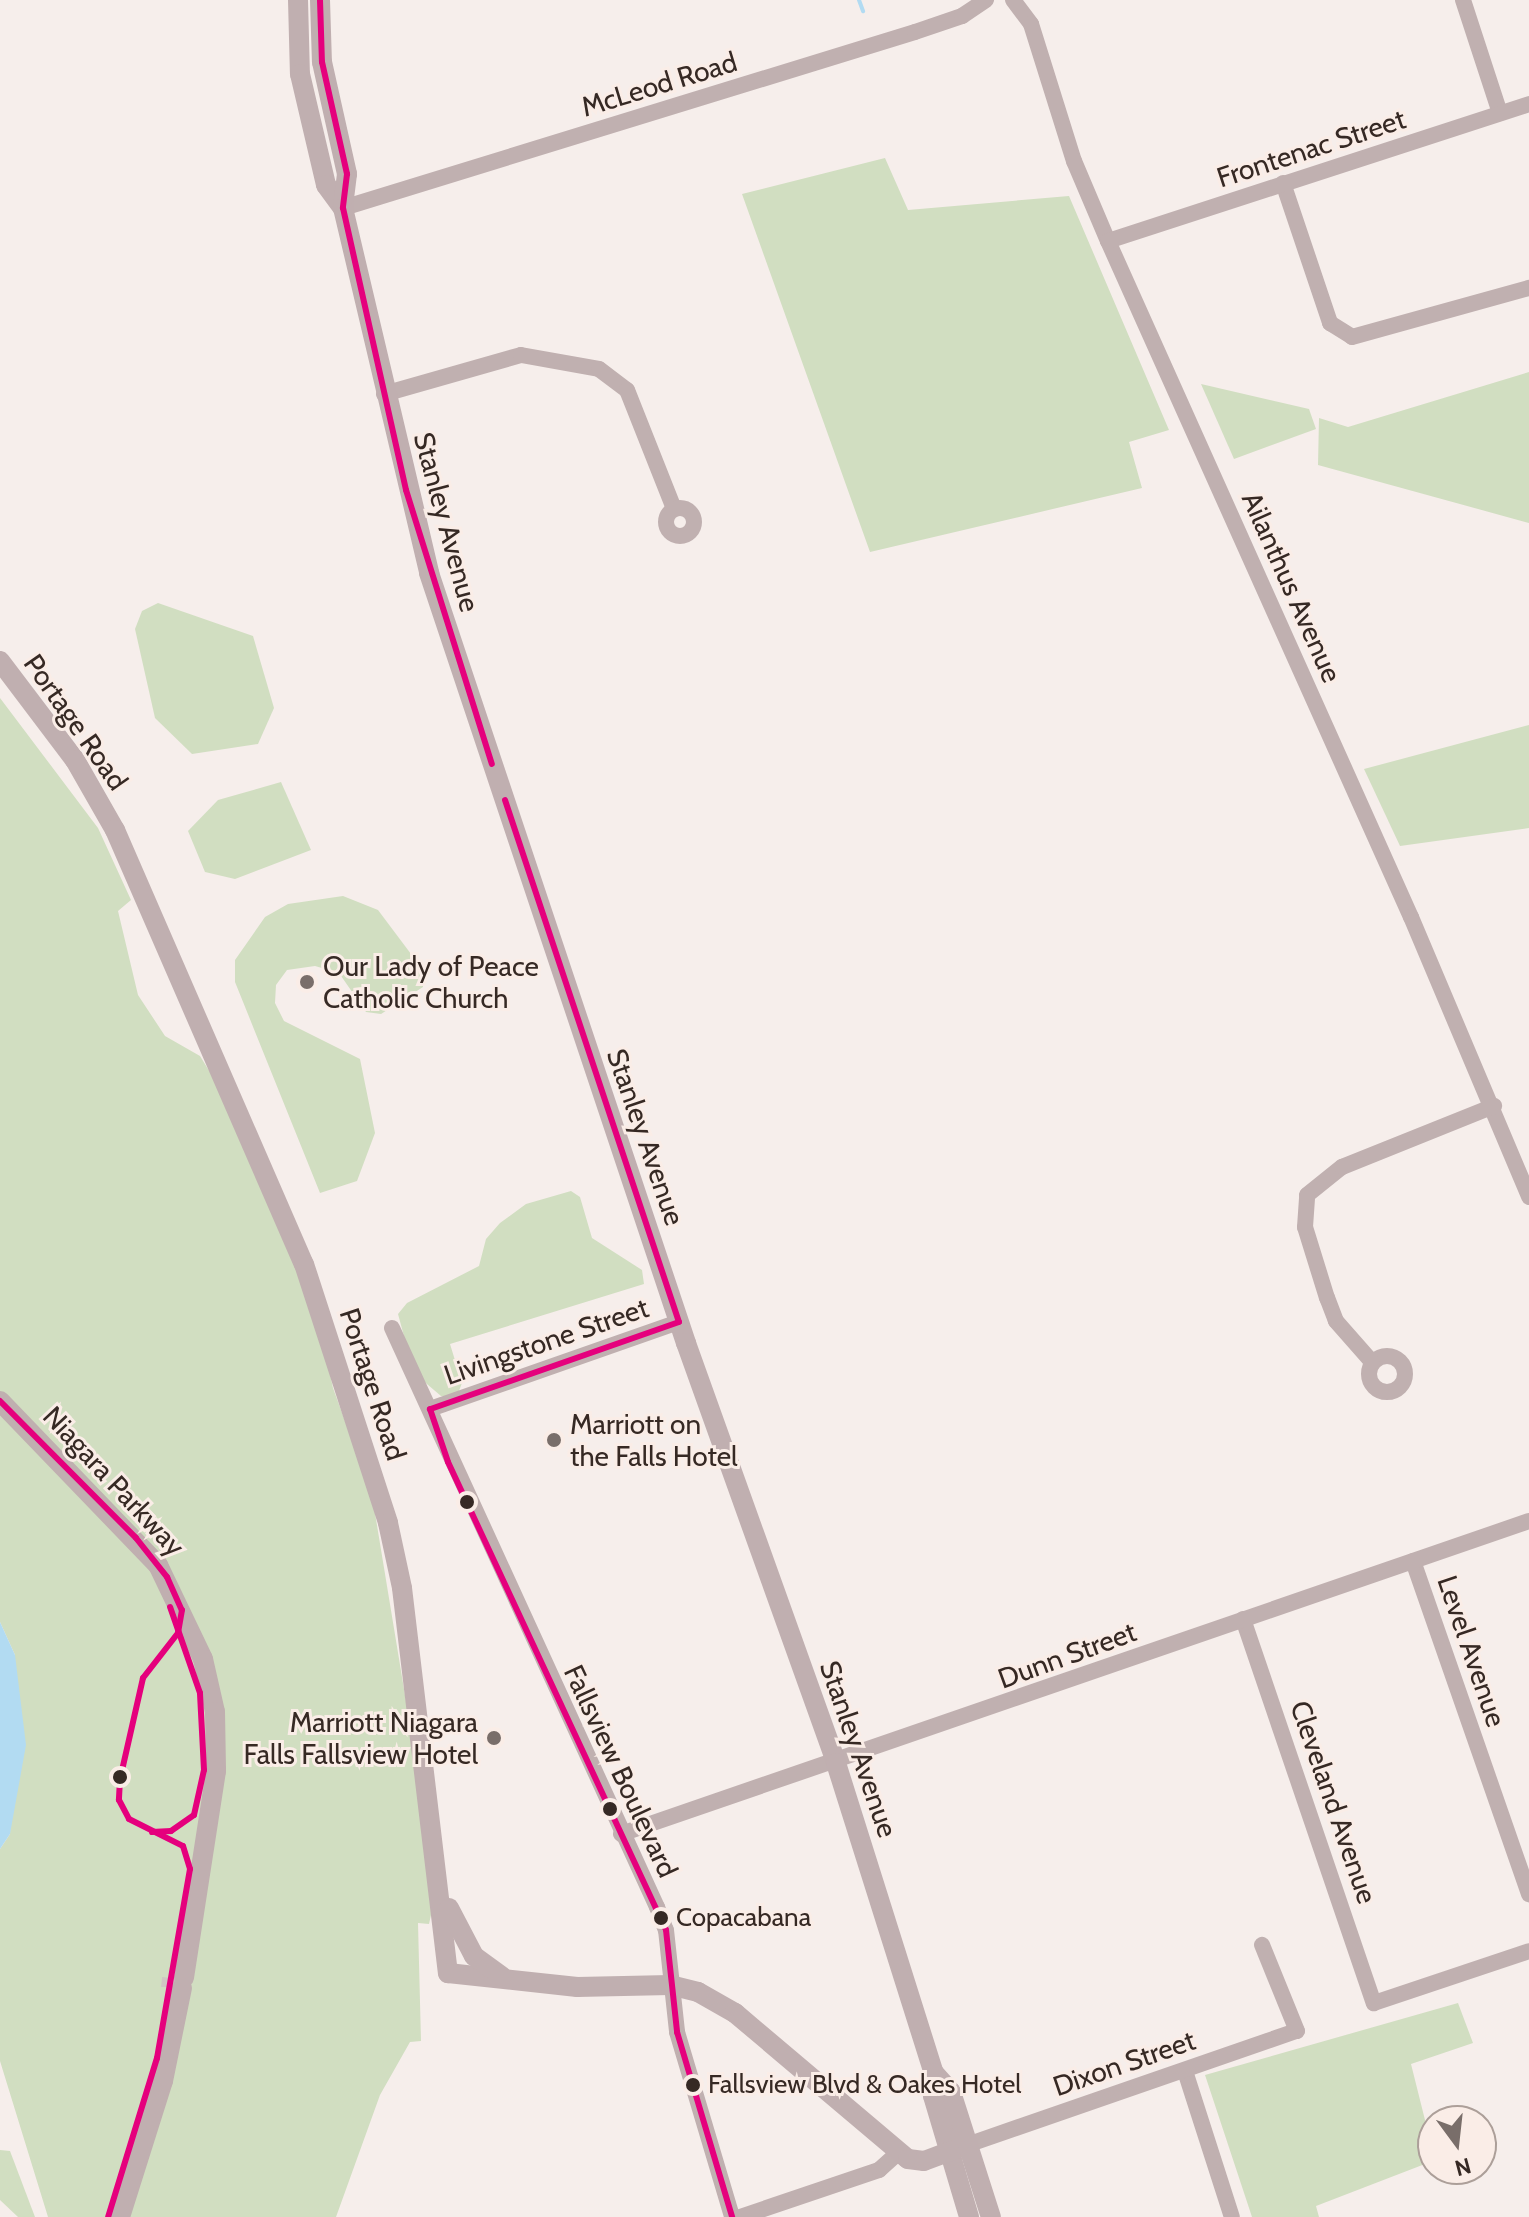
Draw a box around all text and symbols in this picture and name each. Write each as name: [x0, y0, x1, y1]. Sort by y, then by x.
street label: McLeod Road: [577, 44, 741, 124]
street label: Frontenac Street: [1212, 102, 1410, 194]
street label: Stanley Avenue: [407, 429, 487, 615]
street label: Ailanthus Avenue: [1235, 487, 1349, 687]
street label: Portage Road: [17, 648, 135, 796]
place label: Our Lady of Peace Catholic Church: [323, 949, 539, 1015]
marker: Our Lady of Peace Catholic Church: [298, 973, 316, 991]
street label: Stanley Avenue: [600, 1044, 692, 1230]
street label: Livingstone Street: [439, 1290, 653, 1392]
street label: Portage Road: [333, 1304, 413, 1464]
street label: Niagara Parkway: [36, 1399, 192, 1563]
place label: Marriott on the Falls Hotel: [570, 1407, 738, 1473]
marker: Marriott on the Falls Hotel: [545, 1431, 563, 1449]
unlabelled marker: [459, 1494, 475, 1510]
street label: Level Avenue: [1430, 1571, 1514, 1731]
street label: Dunn Street: [993, 1615, 1141, 1695]
street label: Stanley Avenue: [813, 1656, 905, 1842]
street label: Fallsview Boulevard: [557, 1659, 685, 1883]
street label: Cleveland Avenue: [1284, 1696, 1384, 1908]
place label: Marriott Niagara Falls Fallsview Hotel: [244, 1705, 478, 1771]
marker: Marriott Niagara Falls Fallsview Hotel: [485, 1729, 503, 1747]
unlabelled marker: [112, 1769, 128, 1785]
unlabelled marker: [602, 1801, 618, 1817]
place label: Copacabana: [676, 1902, 811, 1934]
marker: Copacabana: [653, 1910, 669, 1926]
street label: Dixon Street: [1048, 2023, 1200, 2103]
place label: Fallsview Blvd & Oakes Hotel: [708, 2069, 1021, 2101]
marker: Fallsview Blvd & Oakes Hotel: [685, 2077, 701, 2093]
north arrow: [1417, 2105, 1497, 2185]
text: N: [1452, 2152, 1474, 2182]

